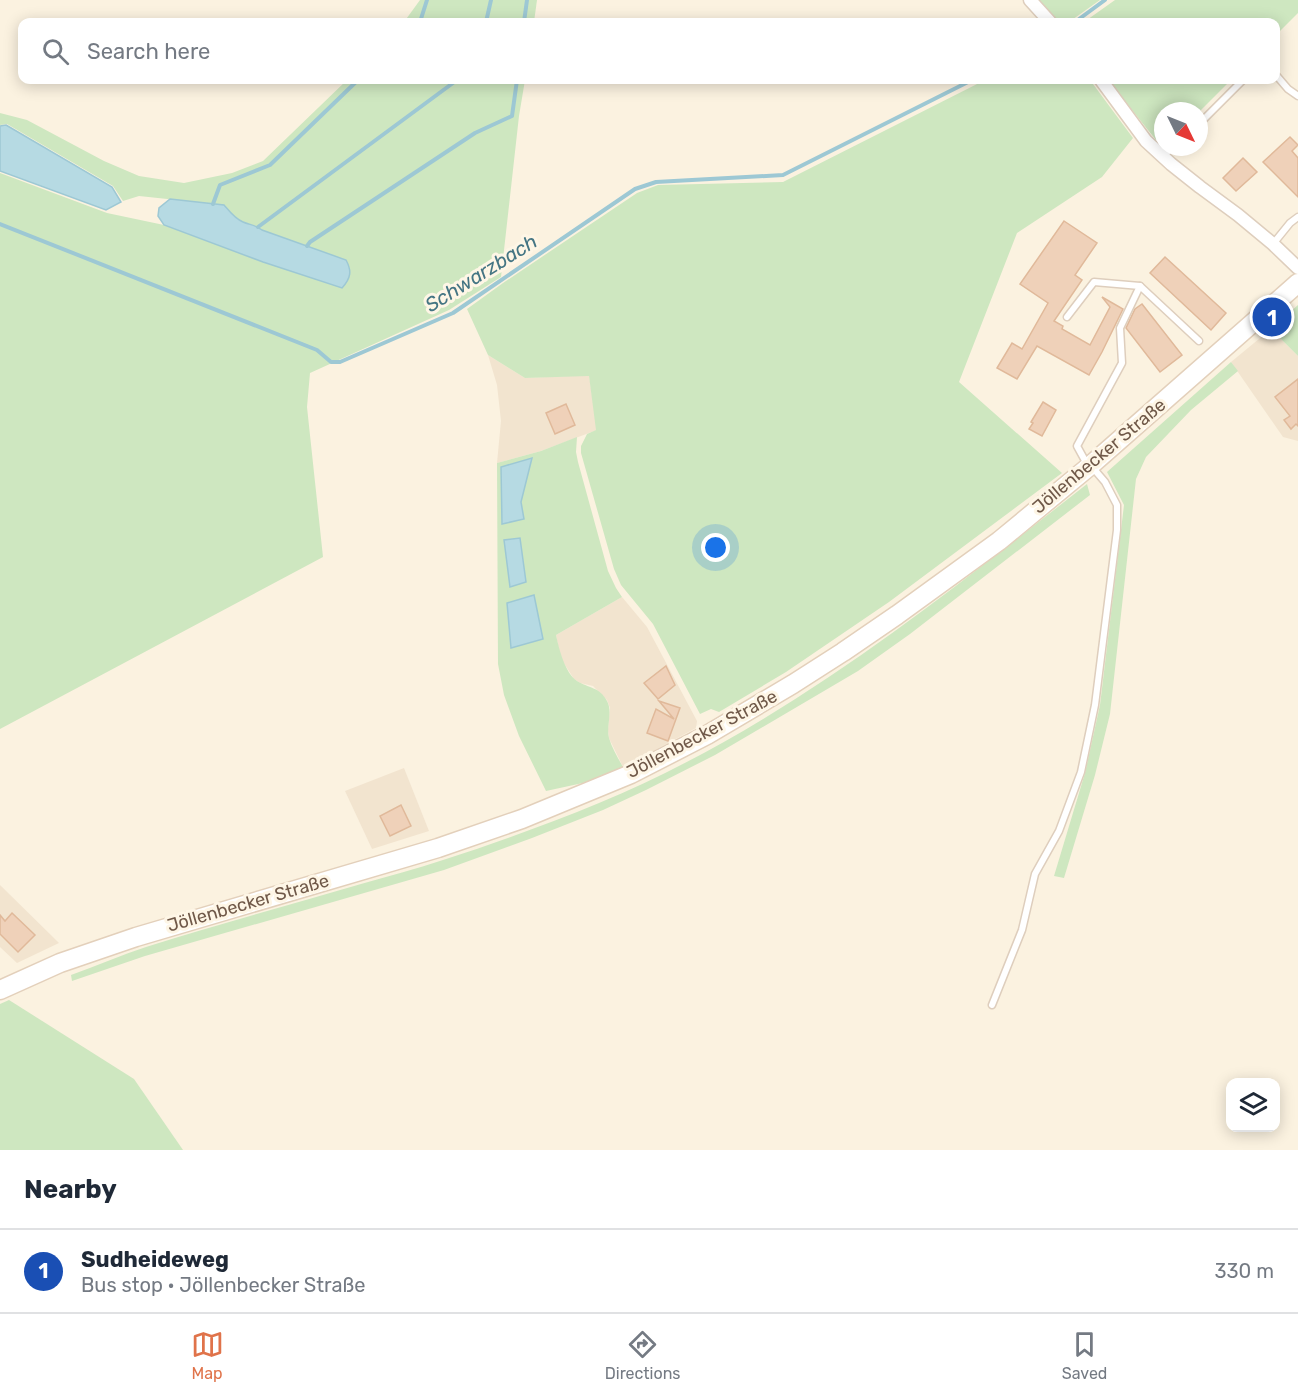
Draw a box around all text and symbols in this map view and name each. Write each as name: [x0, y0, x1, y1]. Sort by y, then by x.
search box: [18, 18, 1280, 84]
icon: search: [39, 35, 72, 68]
text: Search here: [87, 38, 210, 65]
north arrow: [1154, 102, 1208, 156]
water label: Schwarzbach: [420, 229, 542, 317]
pin: 1: [1252, 294, 1292, 340]
street label: Jöllenbecker Straße: [1028, 394, 1170, 518]
your location: [701, 533, 730, 562]
street label: Jöllenbecker Straße: [623, 685, 781, 783]
street label: Jöllenbecker Straße: [164, 869, 332, 937]
map controls: [1226, 1078, 1280, 1132]
button: layers: [1226, 1078, 1280, 1132]
text: Nearby: [24, 1174, 117, 1205]
text: Sudheideweg: [81, 1246, 229, 1273]
text: 1: [39, 1259, 48, 1283]
text: 330 m: [1215, 1259, 1274, 1283]
text: Bus stop · Jöllenbecker Straße: [81, 1273, 365, 1297]
tab: Map: [191, 1328, 224, 1383]
tab: Directions: [605, 1328, 681, 1383]
tab: Saved: [1062, 1328, 1107, 1383]

